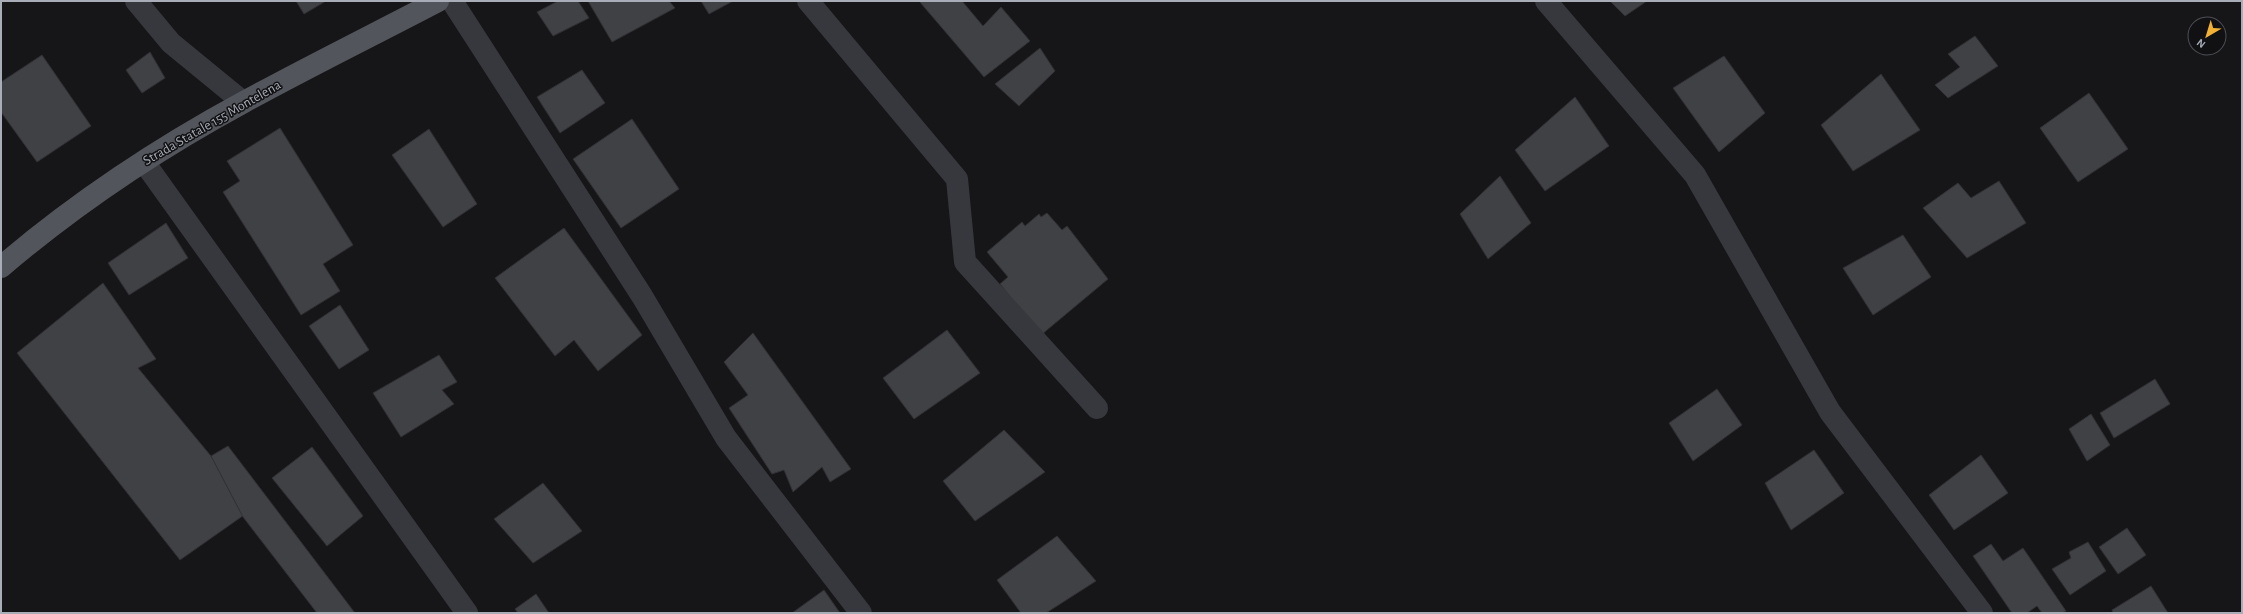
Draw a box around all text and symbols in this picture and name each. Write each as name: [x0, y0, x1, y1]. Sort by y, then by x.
north arrow: [2187, 16, 2227, 56]
text: N: [2195, 37, 2208, 50]
street label: Strada Statale 155 Montelena: [141, 78, 284, 168]

